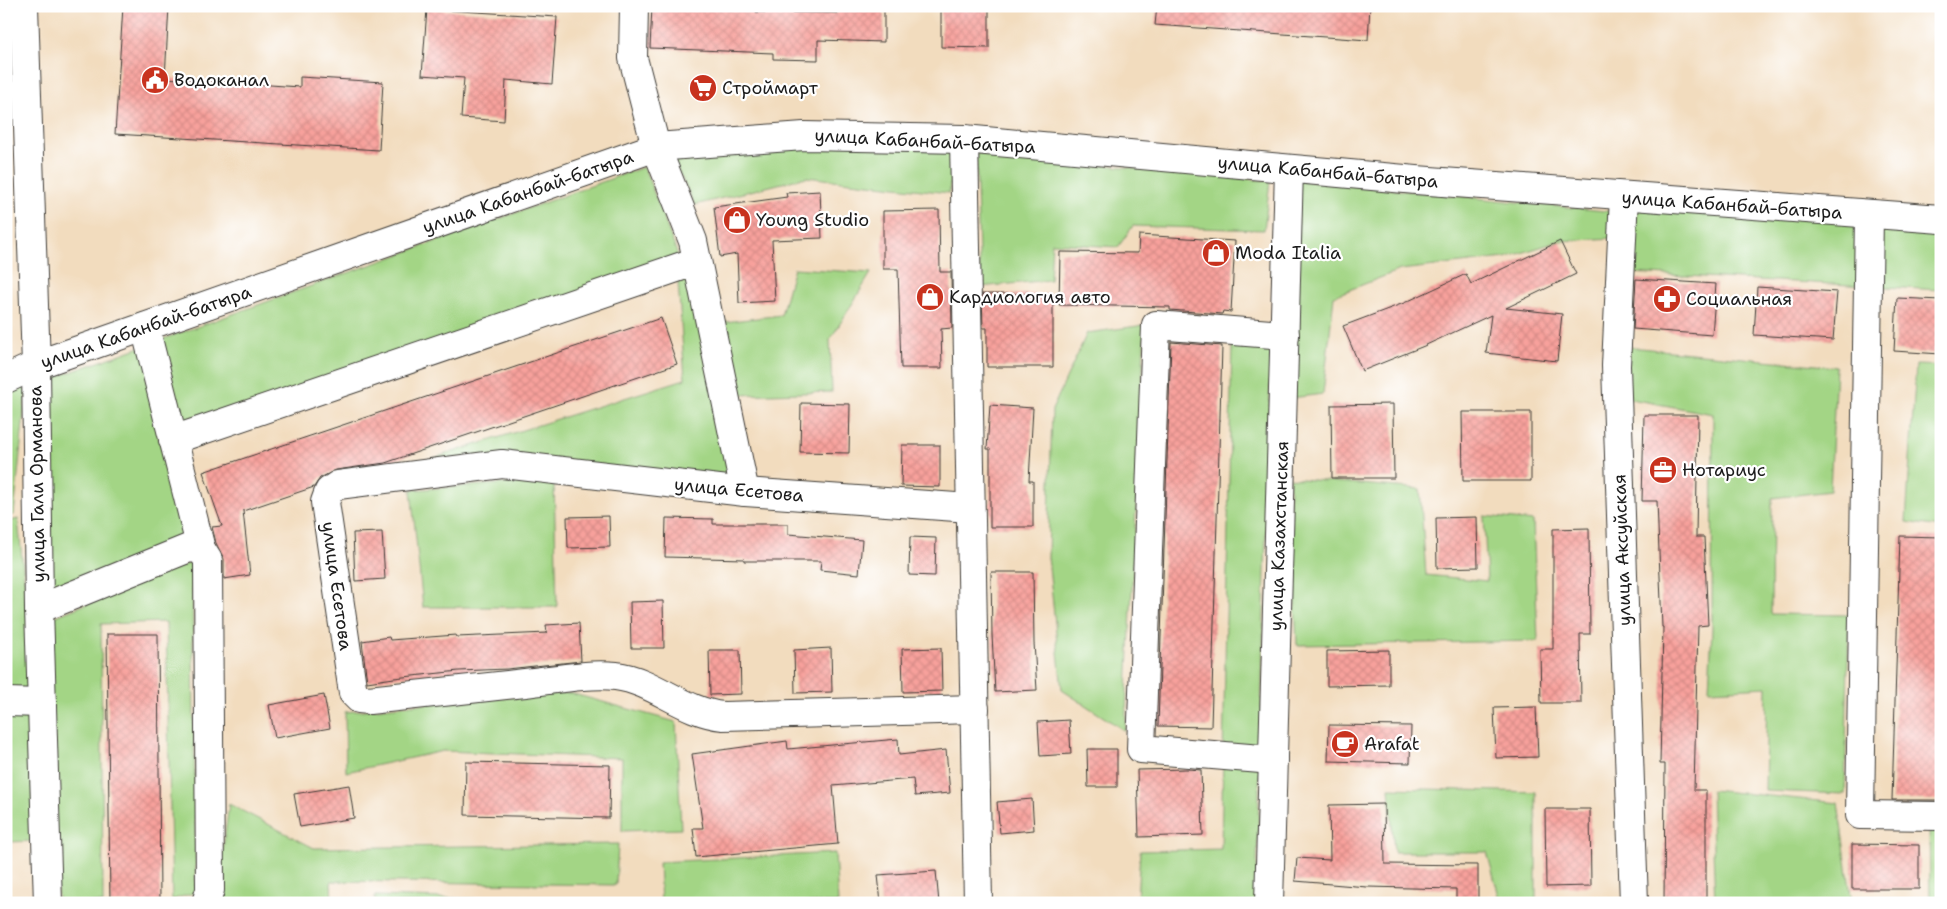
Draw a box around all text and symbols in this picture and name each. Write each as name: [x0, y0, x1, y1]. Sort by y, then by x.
public building icon: Водоканал: [140, 65, 170, 95]
place label: Водоканал: [174, 68, 269, 92]
supermarket icon: Строймарт: [688, 73, 718, 103]
place label: Строймарт: [722, 76, 819, 100]
street label: улица Кабанбай-батыра: [814, 123, 1036, 159]
street label: улица Кабанбай-батыра: [419, 145, 637, 239]
street label: улица Кабанбай-батыра: [1217, 150, 1439, 194]
street label: улица Кабанбай-батыра: [1621, 185, 1843, 225]
shop icon: Young Studio: [722, 205, 752, 235]
place label: Young Studio: [756, 208, 869, 232]
shop icon: Moda Italia: [1201, 238, 1231, 268]
place label: Moda Italia: [1235, 241, 1341, 265]
street label: улица Кабанбай-батыра: [37, 280, 255, 374]
shop icon: Кардиология авто: [915, 282, 945, 312]
pharmacy icon: Социальная: [1652, 284, 1682, 314]
place label: Кардиология авто: [949, 285, 1111, 309]
place label: Социальная: [1686, 287, 1792, 311]
street label: улица Гали Орманова: [23, 385, 51, 583]
street label: улица Казахстанская: [1264, 441, 1294, 631]
office icon: Нотариус: [1648, 455, 1678, 485]
place label: Нотариус: [1682, 458, 1766, 482]
street label: улица Есетова: [673, 472, 805, 508]
street label: улица Аксуйская: [1607, 474, 1637, 626]
street label: улица Есетова: [316, 520, 358, 652]
cafe icon: Arafat: [1330, 729, 1360, 759]
place label: Arafat: [1364, 732, 1420, 756]

